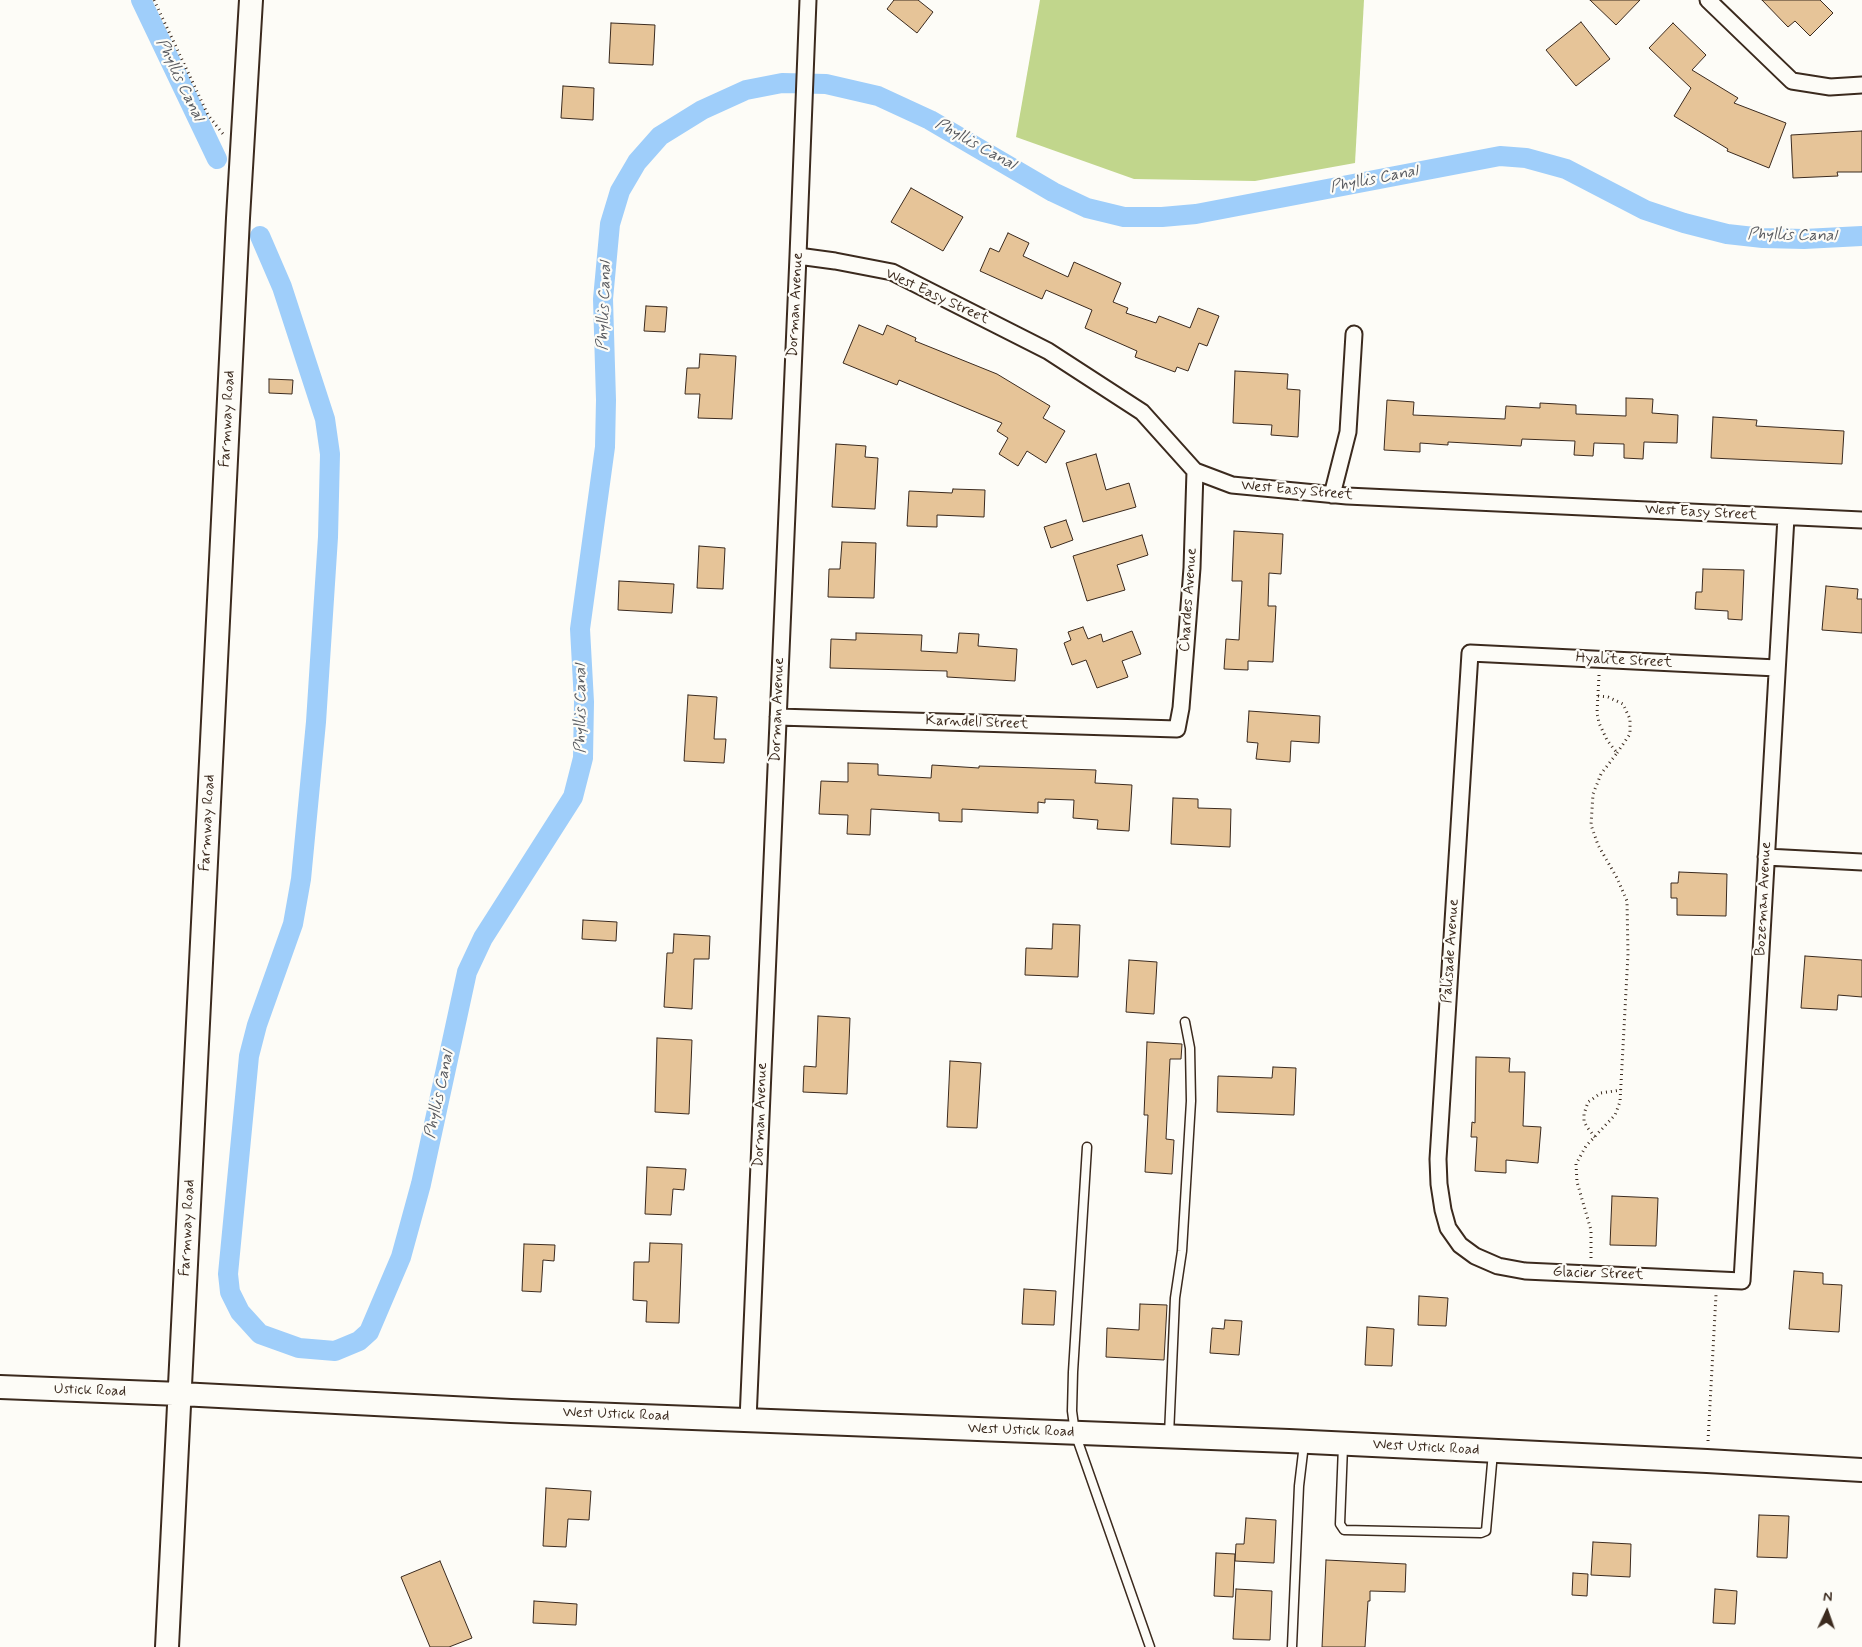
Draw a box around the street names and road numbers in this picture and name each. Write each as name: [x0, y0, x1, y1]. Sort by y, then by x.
street label: Dorman Avenue: [784, 252, 808, 358]
street label: West Easy Street: [882, 265, 992, 329]
street label: Farmway Road: [216, 370, 240, 468]
street label: West Easy Street: [1240, 477, 1354, 505]
street label: West Easy Street: [1645, 501, 1757, 525]
street label: Chardes Avenue: [1176, 547, 1202, 653]
street label: Hyalite Street: [1575, 649, 1673, 673]
street label: Dorman Avenue: [767, 657, 789, 763]
street label: Karndell Street: [925, 712, 1029, 734]
street label: Farmway Road: [196, 774, 220, 872]
street label: Bozeman Avenue: [1752, 841, 1776, 957]
street label: Palisade Avenue: [1438, 898, 1464, 1004]
street label: Dorman Avenue: [750, 1062, 772, 1168]
street label: Farmway Road: [176, 1179, 200, 1277]
street label: Glacier Street: [1552, 1263, 1644, 1285]
street label: Ustick Road: [54, 1381, 126, 1401]
street label: West Ustick Road: [562, 1404, 670, 1426]
street label: West Ustick Road: [967, 1420, 1075, 1442]
street label: West Ustick Road: [1372, 1436, 1480, 1460]

